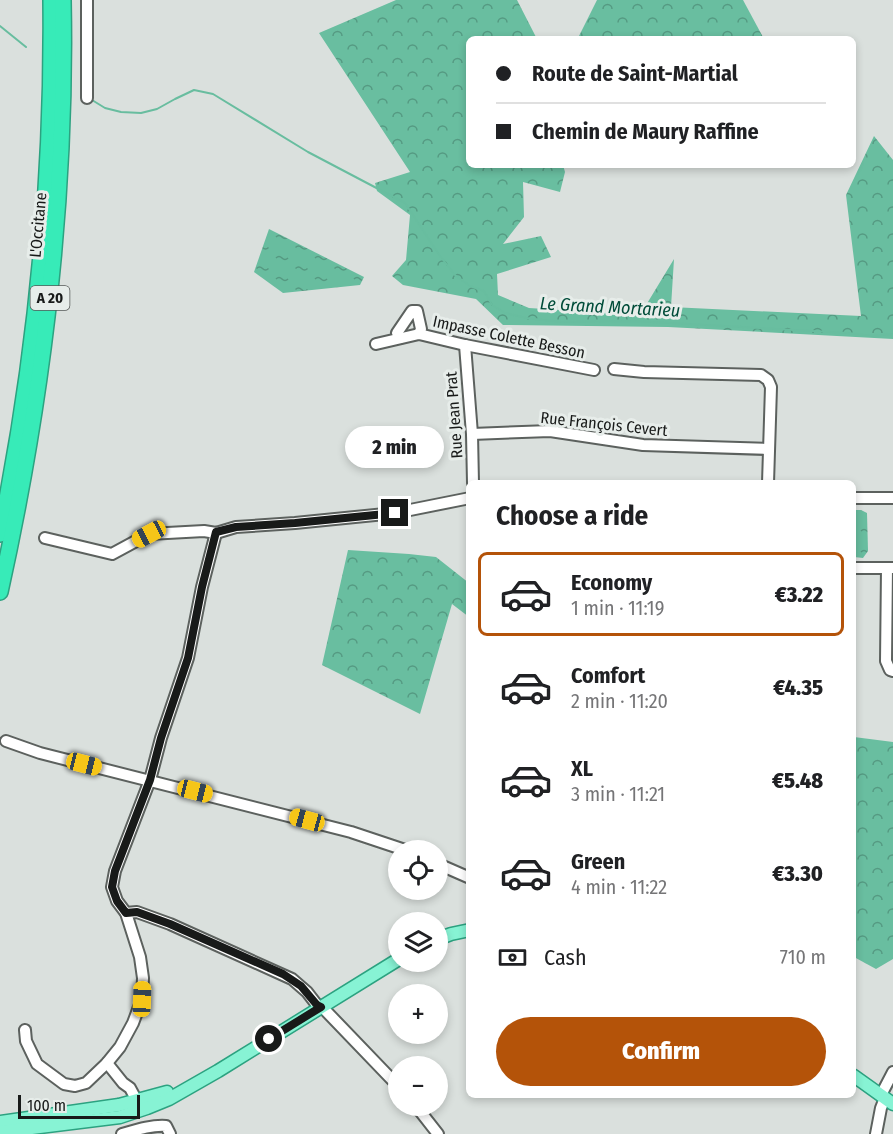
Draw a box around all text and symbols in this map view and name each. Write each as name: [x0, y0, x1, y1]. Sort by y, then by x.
text: Route de Saint-Martial: [532, 60, 738, 87]
text: Chemin de Maury Raffine: [532, 118, 759, 145]
street label: L'Occitane: [26, 191, 50, 258]
road number: A 20: [31, 286, 70, 310]
water label: Le Grand Mortarieu: [539, 292, 681, 322]
street label: Impasse Colette Besson: [431, 312, 587, 362]
street label: Rue Jean Prat: [441, 370, 467, 459]
street label: Rue François Cevert: [540, 408, 669, 440]
callout: 2 min: [346, 426, 444, 468]
text: 2 min: [372, 435, 417, 459]
route end: [381, 499, 408, 526]
text: Choose a ride: [496, 500, 648, 532]
car: [129, 518, 169, 550]
icon: car: [499, 567, 553, 621]
text: Economy: [571, 569, 652, 596]
text: €3.22: [775, 581, 823, 608]
text: 1 min · 11:19: [571, 596, 664, 620]
icon: car: [499, 660, 553, 714]
text: Comfort: [571, 662, 645, 689]
text: €4.35: [773, 674, 823, 701]
text: 2 min · 11:20: [571, 689, 668, 713]
car: [64, 751, 104, 777]
icon: car: [499, 753, 553, 807]
text: XL: [571, 755, 593, 782]
text: €5.48: [772, 767, 823, 794]
car: [175, 778, 215, 804]
text: 3 min · 11:21: [571, 782, 665, 806]
car: [287, 807, 327, 833]
map controls: [388, 840, 448, 1116]
button: locate: [388, 840, 448, 900]
icon: car: [499, 846, 553, 900]
text: Green: [571, 848, 625, 875]
text: €3.30: [772, 860, 823, 887]
text: 4 min · 11:22: [571, 875, 667, 899]
button: layers: [388, 912, 448, 972]
icon: cash: [496, 941, 529, 974]
text: Cash: [544, 944, 587, 971]
text: 710 m: [780, 945, 826, 969]
car: [132, 981, 152, 1017]
button: +: [388, 984, 448, 1044]
button: Confirm: [496, 1017, 826, 1086]
route start: [255, 1025, 282, 1052]
button: −: [388, 1056, 448, 1116]
scale bar: [18, 1092, 140, 1120]
text: 100 m: [27, 1096, 66, 1115]

